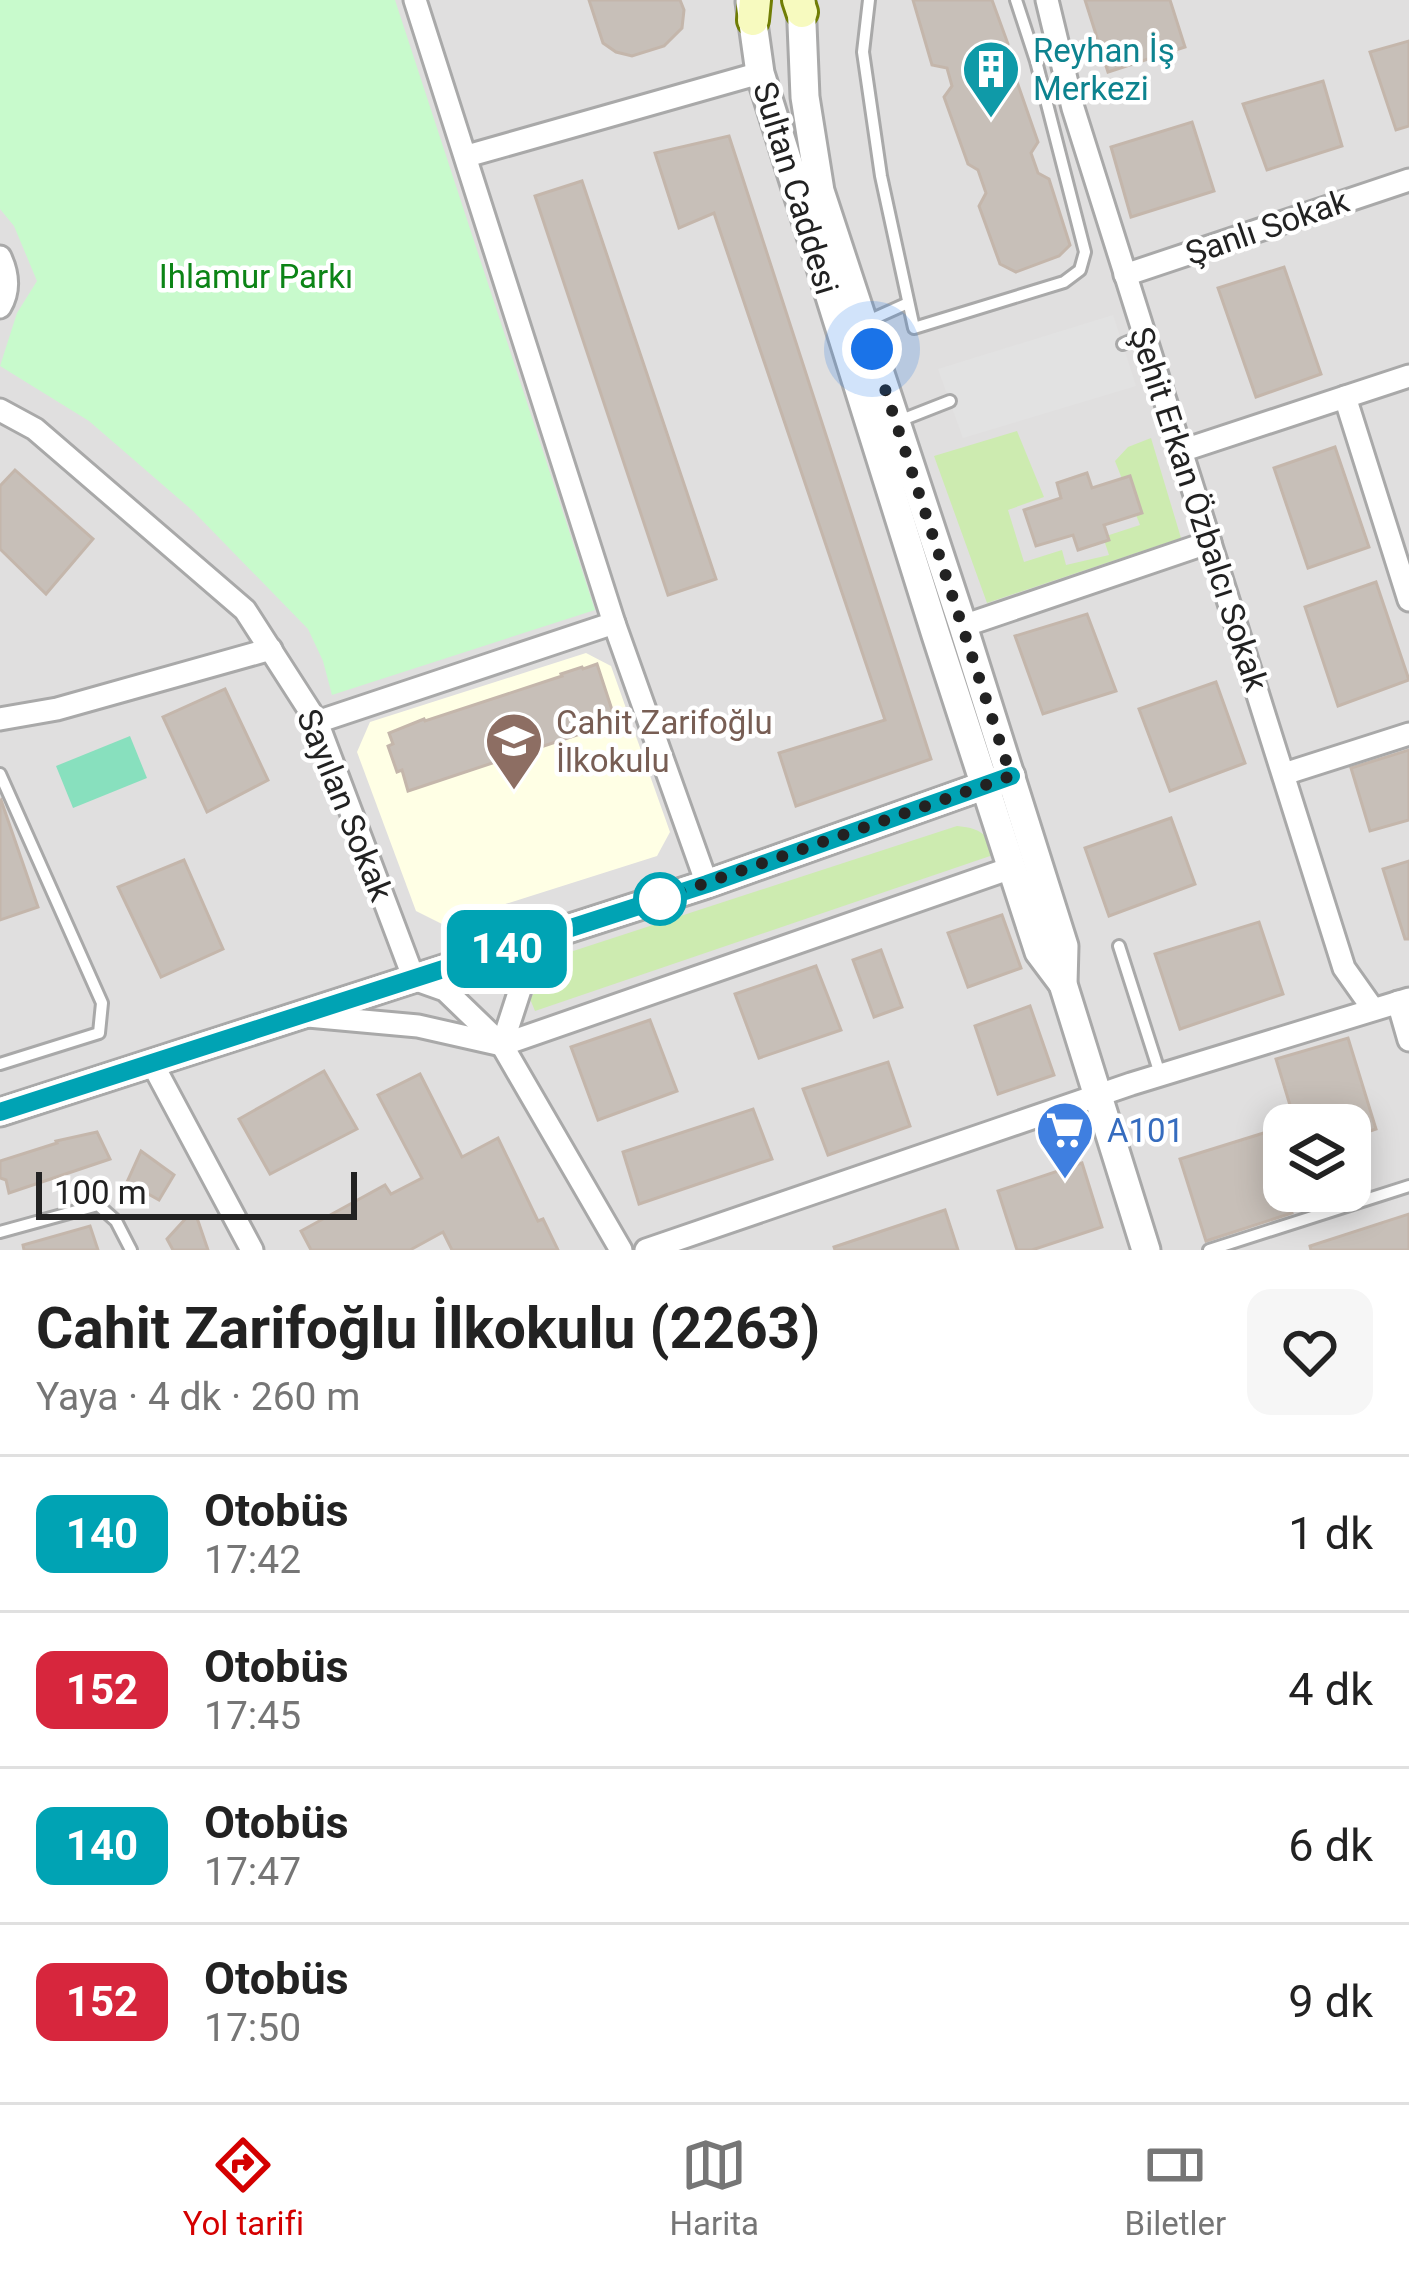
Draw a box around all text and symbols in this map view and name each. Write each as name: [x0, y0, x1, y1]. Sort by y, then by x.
place label: Reyhan İş Merkezi: [1033, 31, 1175, 108]
building icon: Reyhan İş Merkezi: [960, 38, 1022, 120]
street label: Sultan Caddesi: [745, 77, 847, 299]
street label: Şanlı Sokak: [1180, 181, 1354, 273]
park label: Ihlamur Parkı: [159, 257, 353, 296]
your location: [842, 319, 902, 379]
street label: Şehit Erkan Özbalcı Sokak: [1122, 322, 1276, 696]
street label: Sayılan Sokak: [289, 703, 401, 907]
place label: Cahit Zarifoğlu İlkokulu: [556, 703, 773, 780]
school or university icon: Cahit Zarifoğlu İlkokulu: [483, 710, 545, 792]
unlabelled marker: [635, 874, 685, 924]
line badge: 140: [438, 910, 576, 988]
text: 140: [471, 924, 543, 973]
supermarket icon: A101: [1034, 1099, 1096, 1181]
map controls: [1263, 1104, 1371, 1212]
button: layers: [1263, 1104, 1371, 1212]
place label: A101: [1107, 1111, 1184, 1150]
scale bar: [36, 1166, 357, 1219]
text: 100 m: [54, 1173, 147, 1212]
button: heart: [1247, 1289, 1373, 1415]
text: Cahit Zarifoğlu İlkokulu (2263): [36, 1295, 820, 1362]
text: Yaya · 4 dk · 260 m: [36, 1374, 360, 1420]
text: Otobüs: [204, 1484, 349, 1537]
text: 1 dk: [1288, 1507, 1373, 1560]
text: 140: [66, 1509, 138, 1558]
text: 17:42: [204, 1537, 301, 1583]
text: Otobüs: [204, 1640, 349, 1693]
text: 4 dk: [1288, 1663, 1373, 1716]
text: 152: [66, 1665, 138, 1714]
text: 17:45: [204, 1693, 301, 1739]
text: Otobüs: [204, 1796, 349, 1849]
text: 6 dk: [1288, 1819, 1373, 1872]
text: 140: [66, 1821, 138, 1870]
text: 17:47: [204, 1849, 301, 1895]
text: Otobüs: [204, 1952, 349, 2005]
text: 9 dk: [1288, 1975, 1373, 2028]
text: 152: [66, 1977, 138, 2026]
text: 17:50: [204, 2005, 301, 2051]
tab: Yol tarifi: [183, 2132, 304, 2243]
tab: Harita: [670, 2132, 759, 2243]
tab: Biletler: [1125, 2132, 1226, 2243]

